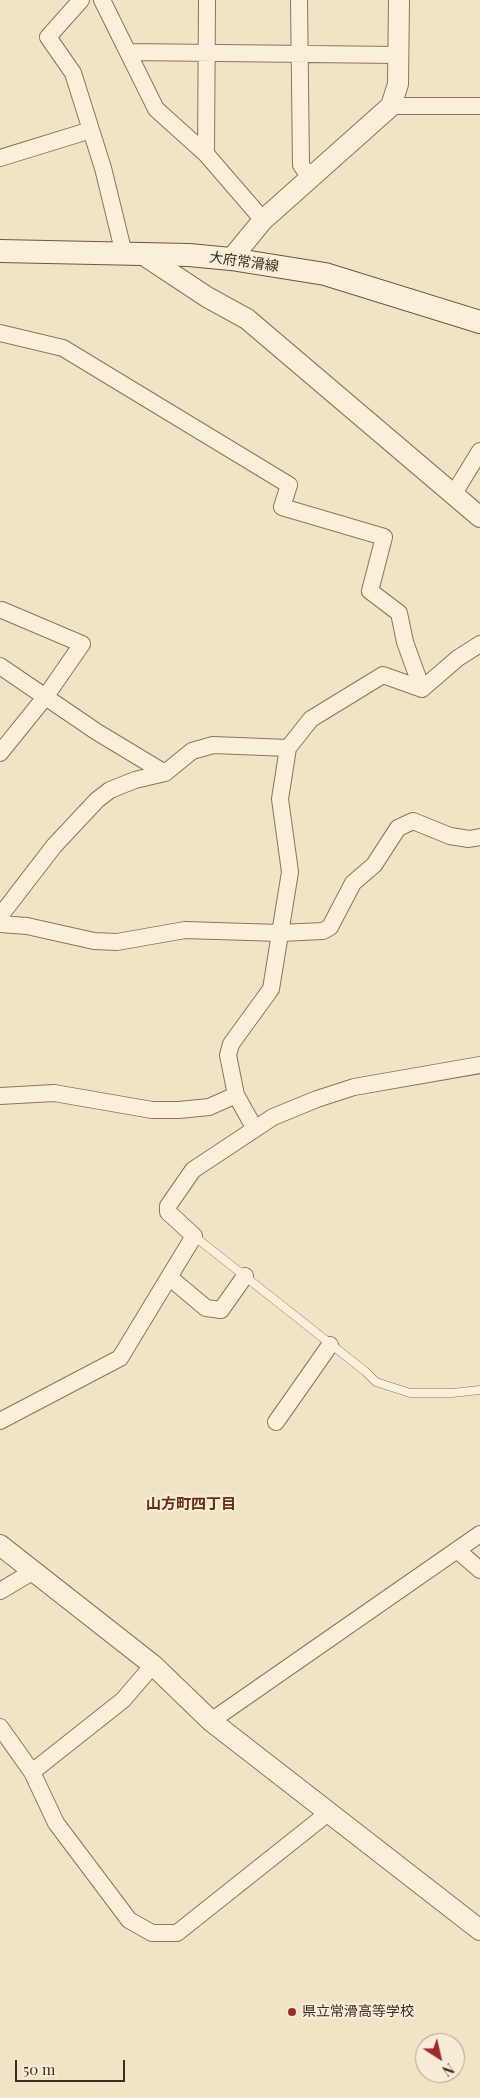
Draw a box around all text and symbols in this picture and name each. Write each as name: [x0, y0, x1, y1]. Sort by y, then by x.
street label: 大府常滑線: [208, 249, 280, 275]
district label: 山方町四丁目: [146, 1495, 236, 1513]
place label: 県立常滑高等学校: [302, 2004, 414, 2020]
marker: 県立常滑高等学校: [286, 2006, 298, 2018]
north arrow: [415, 2033, 465, 2083]
scale bar: [18, 2050, 128, 2082]
text: 50 m: [23, 2059, 55, 2079]
text: N: [439, 2059, 458, 2081]

